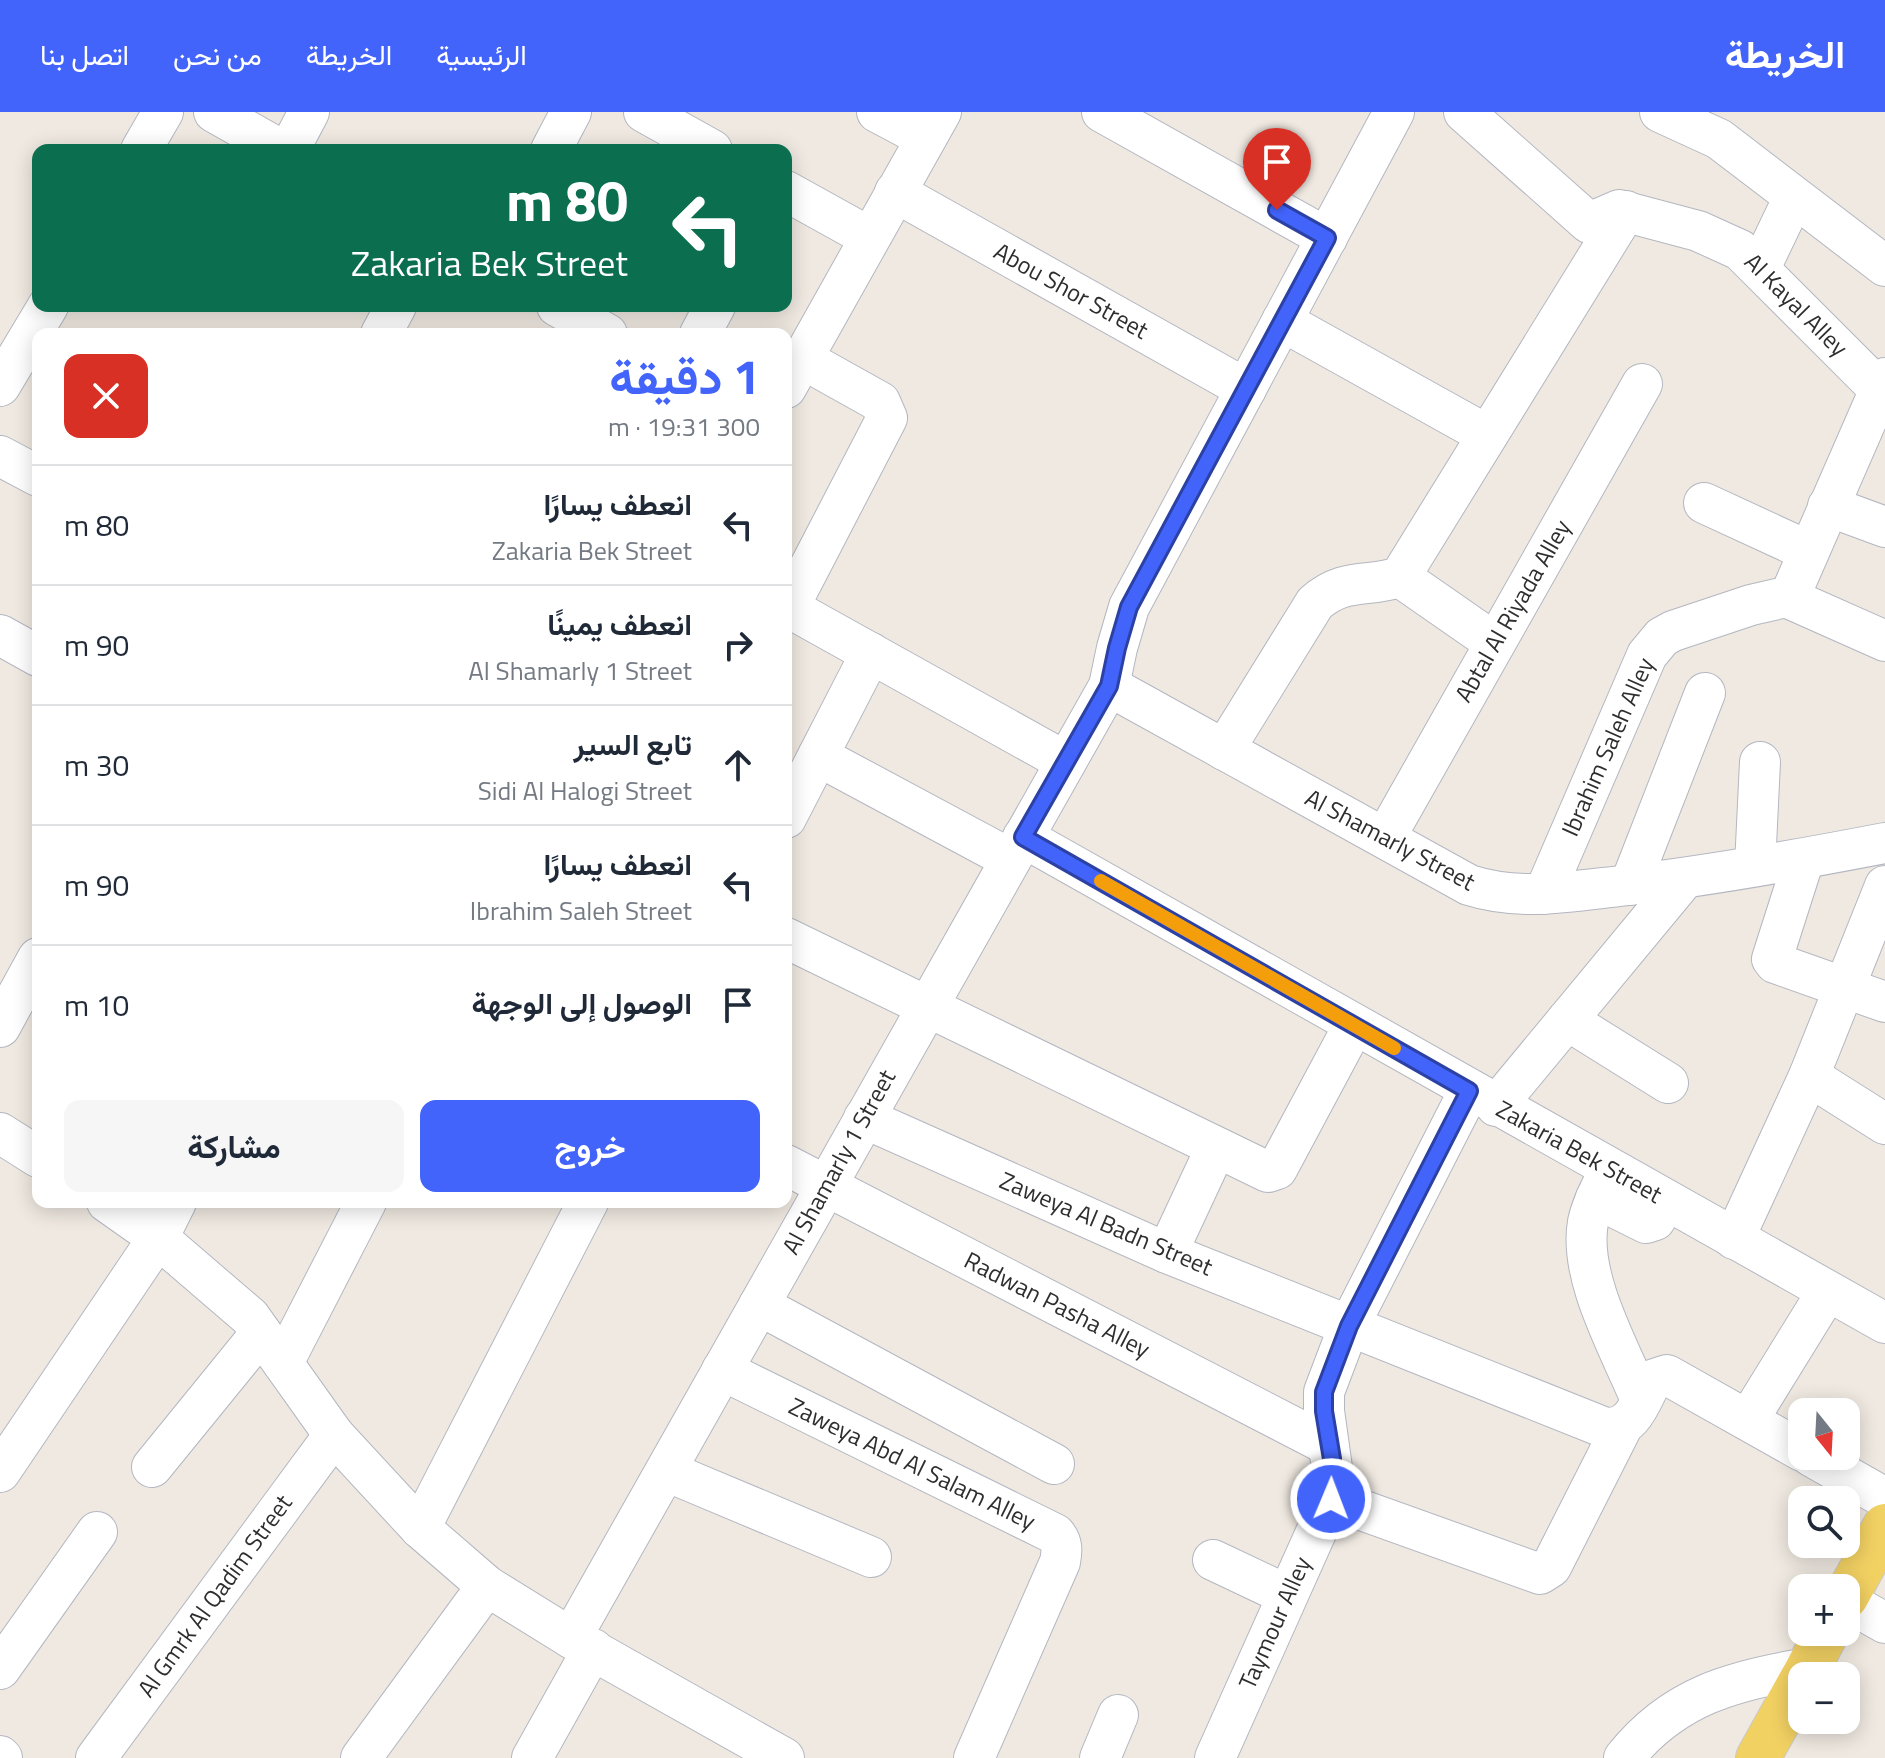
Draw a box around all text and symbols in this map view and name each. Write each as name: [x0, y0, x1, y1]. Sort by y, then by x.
text: الخريطة: [1725, 25, 1845, 83]
text: اتصل بنا: [40, 33, 129, 76]
text: من نحن: [173, 33, 262, 76]
text: الخريطة: [306, 33, 392, 76]
text: الرئيسية: [436, 33, 527, 76]
pin: [1243, 128, 1311, 210]
icon: arrive: [1255, 140, 1299, 184]
text: 80 m: [506, 158, 628, 243]
icon: left: [656, 176, 760, 280]
street label: Abou Shor Street: [988, 233, 1156, 348]
text: Zakaria Bek Street: [351, 235, 628, 290]
street label: Al Kayal Alley: [1737, 244, 1857, 365]
text: 1 دقيقة: [609, 340, 760, 413]
button: close: [64, 354, 148, 438]
text: 300 m · 19:31: [608, 407, 760, 446]
text: انعطف يسارًا: [543, 481, 692, 527]
text: 80 m: [64, 502, 129, 548]
icon: left: [716, 503, 760, 547]
street label: Abtal Al Riyada Alley: [1445, 512, 1579, 709]
text: Zakaria Bek Street: [492, 531, 692, 570]
text: انعطف يمينًا: [547, 601, 692, 647]
text: 90 m: [64, 622, 129, 668]
icon: right: [716, 623, 760, 667]
text: Al Shamarly 1 Street: [468, 651, 692, 690]
street label: Ibrahim Saleh Alley: [1552, 651, 1663, 842]
text: تابع السير: [574, 721, 692, 767]
text: 30 m: [64, 742, 129, 788]
icon: ahead: [716, 743, 760, 787]
text: Sidi Al Halogi Street: [478, 771, 692, 810]
street label: Al Shamarly Street: [1299, 779, 1482, 899]
text: انعطف يسارًا: [543, 841, 692, 887]
text: 90 m: [64, 862, 129, 908]
icon: left: [716, 863, 760, 907]
text: Ibrahim Saleh Street: [470, 891, 692, 930]
text: الوصول إلى الوجهة: [471, 980, 692, 1026]
text: 10 m: [64, 982, 129, 1028]
icon: arrive: [716, 983, 760, 1027]
street label: Al Shamarly 1 Street: [772, 1062, 904, 1261]
street label: Zakaria Bek Street: [1490, 1091, 1670, 1212]
button: مشاركة: [64, 1100, 404, 1192]
button: خروج: [420, 1100, 760, 1192]
street label: Zaweya Al Badn Street: [994, 1162, 1219, 1284]
street label: Radwan Pasha Alley: [958, 1242, 1157, 1367]
street label: Zaweya Abd Al Salam Alley: [783, 1388, 1042, 1539]
north arrow: [1788, 1398, 1860, 1470]
map controls: [1788, 1398, 1860, 1734]
position arrow: [1289, 1457, 1373, 1541]
street label: Al Gmrk Al Qadim Street: [128, 1486, 301, 1704]
button: search: [1788, 1486, 1860, 1558]
street label: Taymour Alley: [1229, 1550, 1320, 1695]
button: +: [1788, 1574, 1860, 1646]
button: −: [1788, 1662, 1860, 1734]

